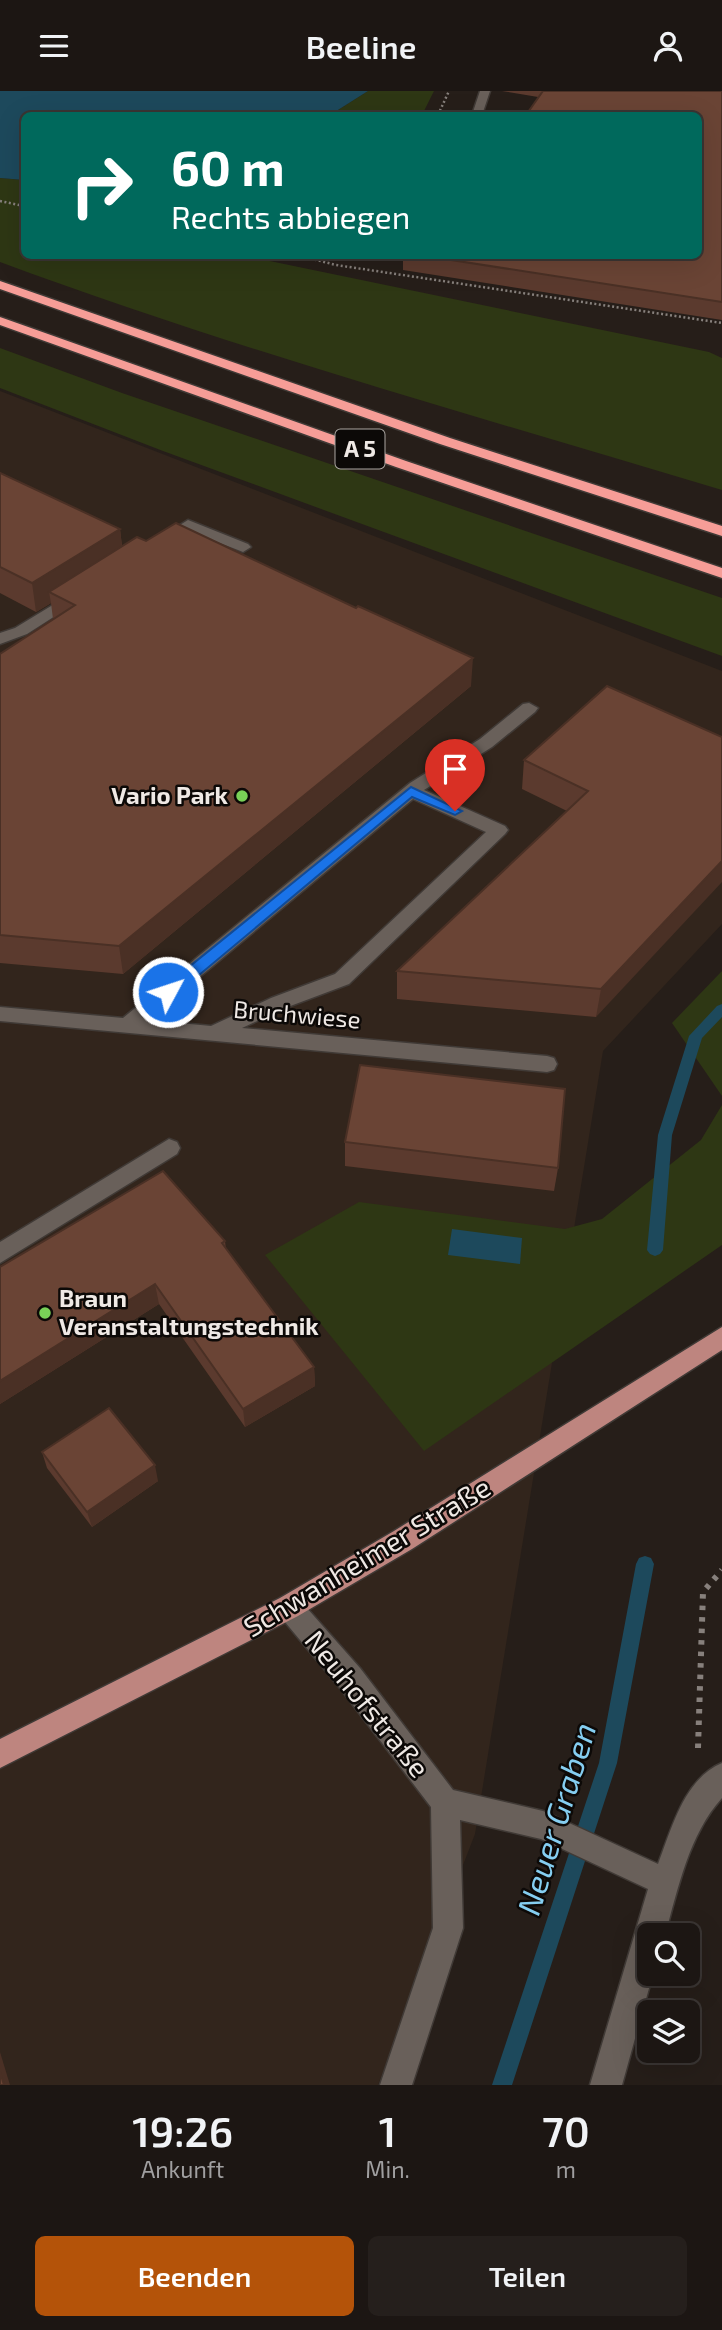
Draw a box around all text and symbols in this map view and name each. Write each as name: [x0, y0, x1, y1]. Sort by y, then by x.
icon: menu: [35, 27, 73, 65]
text: Beeline: [306, 27, 416, 65]
icon: person: [649, 27, 687, 65]
text: 60 m: [171, 137, 285, 196]
icon: right: [56, 140, 147, 231]
text: Rechts abbiegen: [171, 197, 410, 235]
road number: A 5: [336, 429, 384, 469]
pin: [425, 739, 485, 811]
icon: arrive: [436, 750, 474, 788]
place label: Vario Park: [111, 780, 229, 809]
marker: Vario Park: [234, 788, 250, 804]
position arrow: [131, 955, 205, 1029]
street label: Bruchwiese: [232, 994, 362, 1034]
place label: Braun Veranstaltungstechnik: [59, 1283, 319, 1340]
marker: Braun Veranstaltungstechnik: [37, 1305, 53, 1321]
street label: Schwanheimer Straße: [237, 1469, 496, 1643]
street label: Neuhofstraße: [298, 1623, 437, 1784]
water label: Neuer Graben: [508, 1718, 602, 1919]
map controls: [637, 1923, 700, 2063]
button: search: [637, 1923, 700, 1986]
button: layers: [637, 2000, 700, 2063]
text: 19:26: [132, 2105, 233, 2155]
text: 1: [379, 2105, 396, 2155]
text: 70: [542, 2105, 590, 2155]
text: Ankunft: [141, 2155, 224, 2183]
text: Min.: [365, 2155, 410, 2183]
text: m: [556, 2155, 576, 2183]
button: Beenden: [35, 2236, 354, 2316]
button: Teilen: [368, 2236, 687, 2316]

